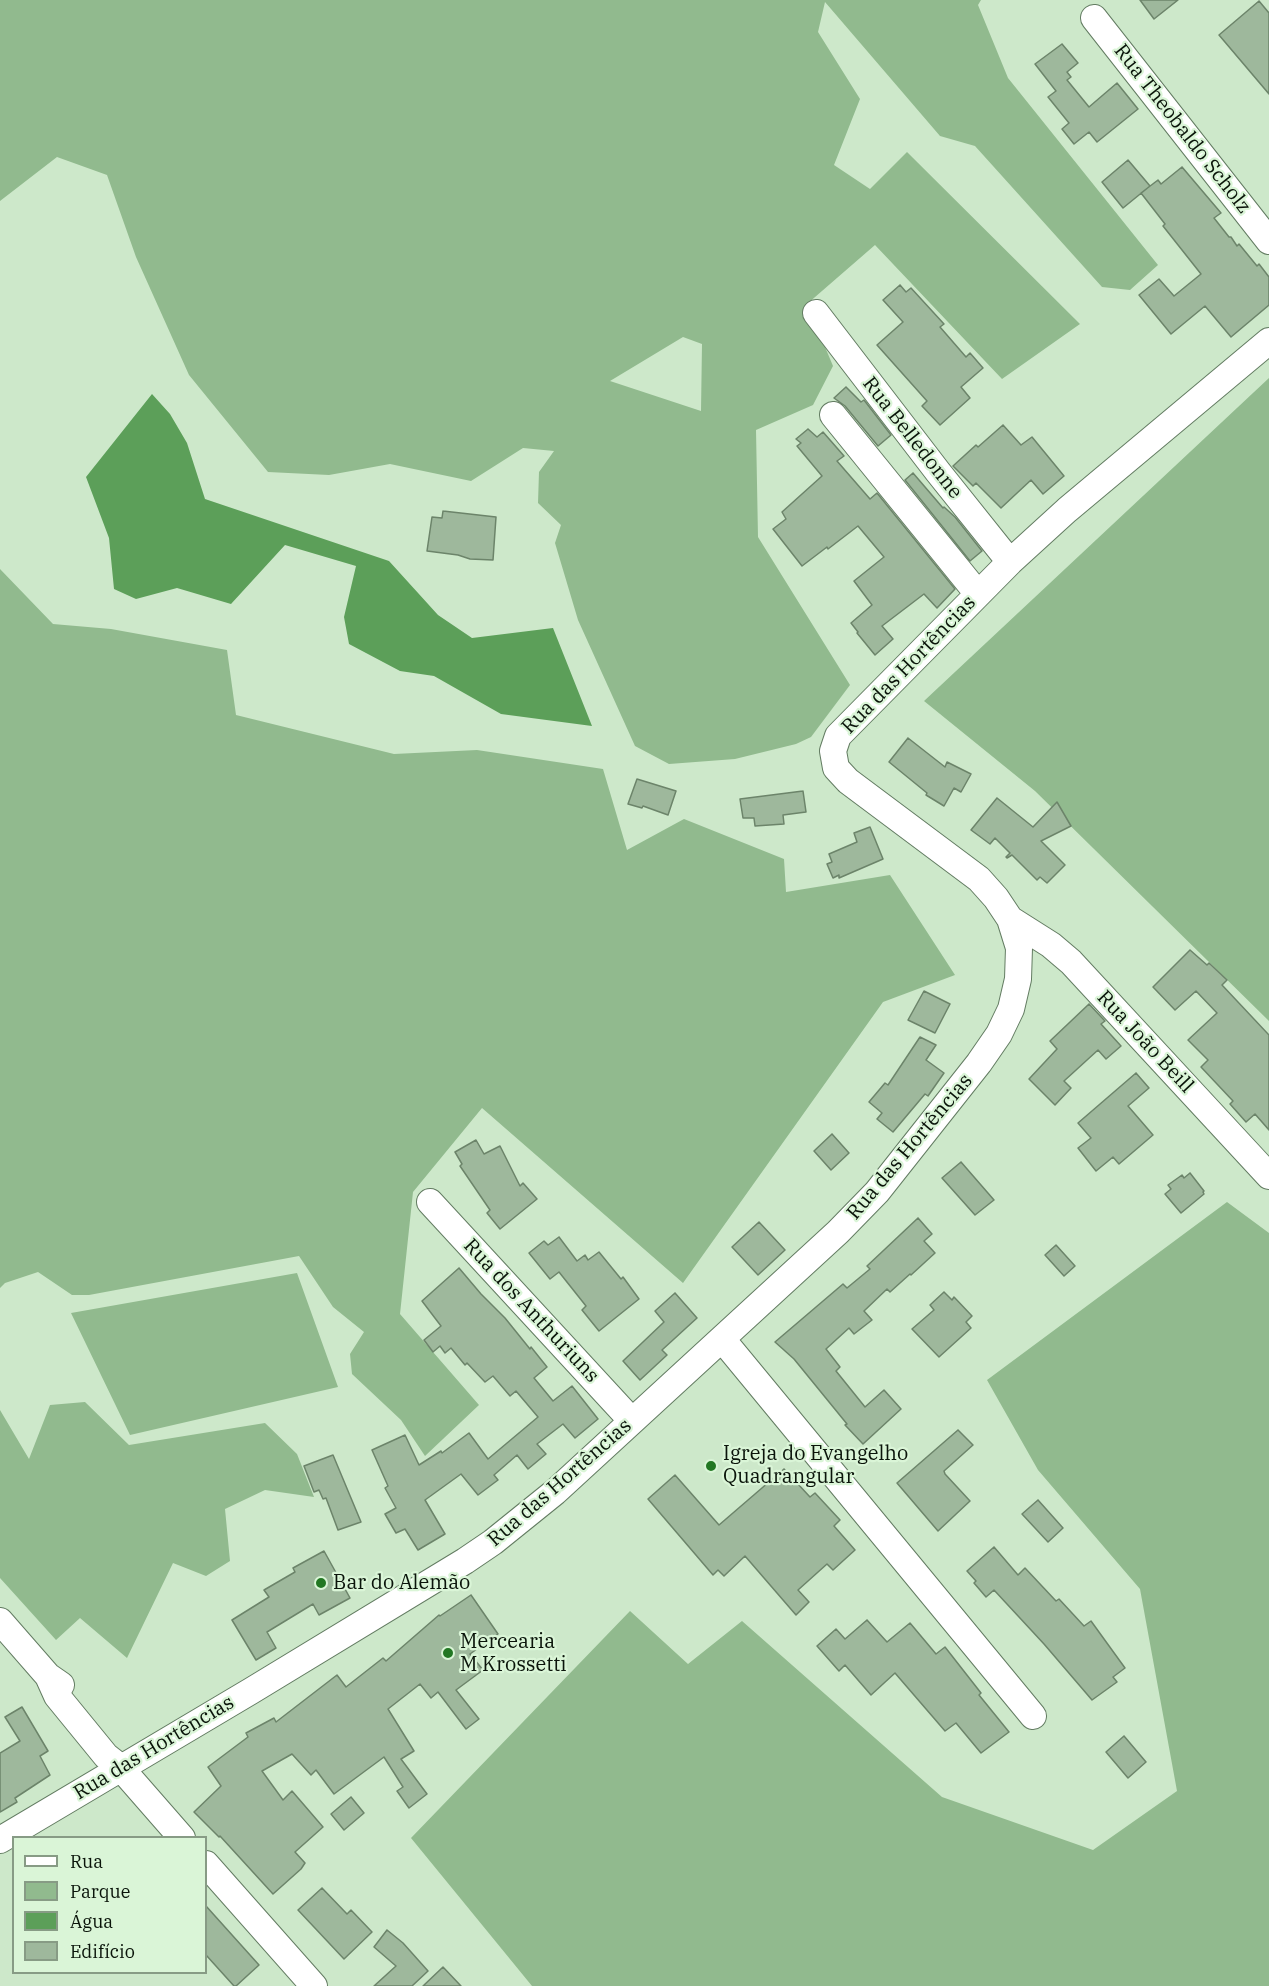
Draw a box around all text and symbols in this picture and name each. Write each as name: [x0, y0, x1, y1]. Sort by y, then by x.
street label: Rua Theobaldo Scholz: [1109, 40, 1255, 218]
street label: Rua Belledonne: [857, 372, 967, 504]
street label: Rua das Hortências: [837, 591, 981, 739]
street label: Rua João Beill: [1092, 986, 1198, 1098]
street label: Rua das Hortências: [842, 1069, 978, 1225]
street label: Rua dos Anthuriuns: [458, 1234, 604, 1388]
street label: Rua das Hortências: [483, 1414, 637, 1552]
place label: Igreja do Evangelho Quadrangular: [723, 1442, 908, 1489]
marker: Igreja do Evangelho Quadrangular: [704, 1459, 718, 1473]
place label: Bar do Alemão: [333, 1571, 470, 1595]
marker: Bar do Alemão: [314, 1576, 328, 1590]
place label: Mercearia M Krossetti: [460, 1630, 566, 1677]
marker: Mercearia M Krossetti: [441, 1646, 455, 1660]
street label: Rua das Hortências: [70, 1691, 238, 1805]
legend: [12, 1836, 207, 1974]
text: Rua: [70, 1850, 103, 1873]
text: Parque: [70, 1880, 130, 1903]
text: Água: [70, 1910, 113, 1933]
text: Edifício: [70, 1940, 135, 1963]

